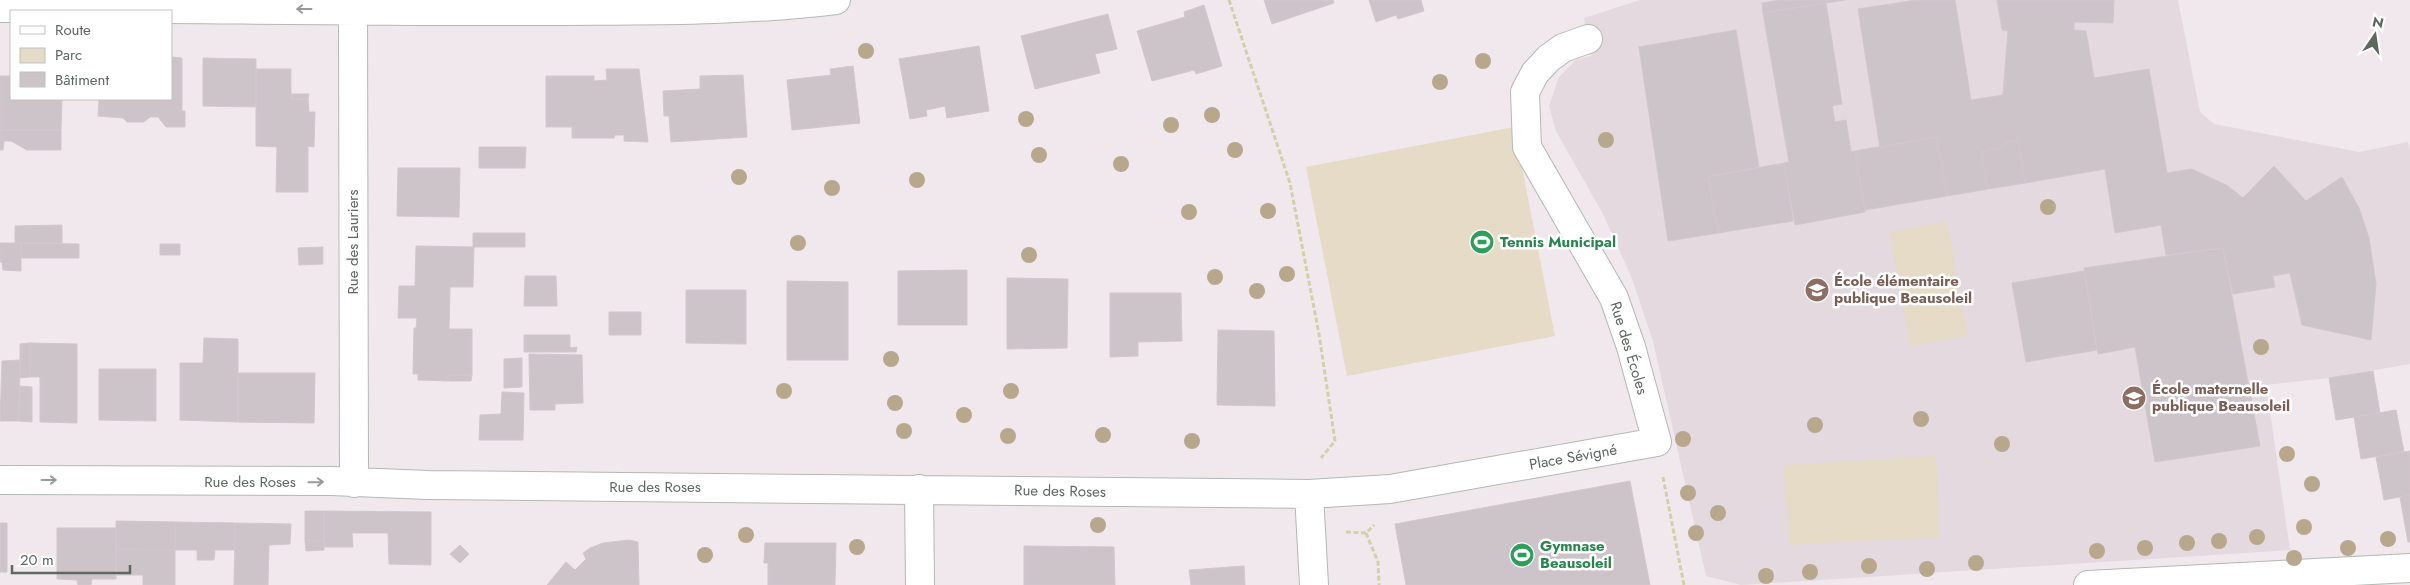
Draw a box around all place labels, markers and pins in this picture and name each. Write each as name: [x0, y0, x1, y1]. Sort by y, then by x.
sports icon: Tennis Municipal: [1469, 229, 1495, 255]
place label: Tennis Municipal: [1500, 231, 1616, 253]
place label: École élémentaire publique Beausoleil: [1834, 270, 1972, 309]
school or university icon: École élémentaire publique Beausoleil: [1804, 277, 1830, 303]
place label: École maternelle publique Beausoleil: [2152, 378, 2290, 417]
school or university icon: École maternelle publique Beausoleil: [2121, 385, 2147, 411]
place label: Gymnase Beausoleil: [1540, 535, 1612, 574]
sports icon: Gymnase Beausoleil: [1509, 542, 1535, 568]

